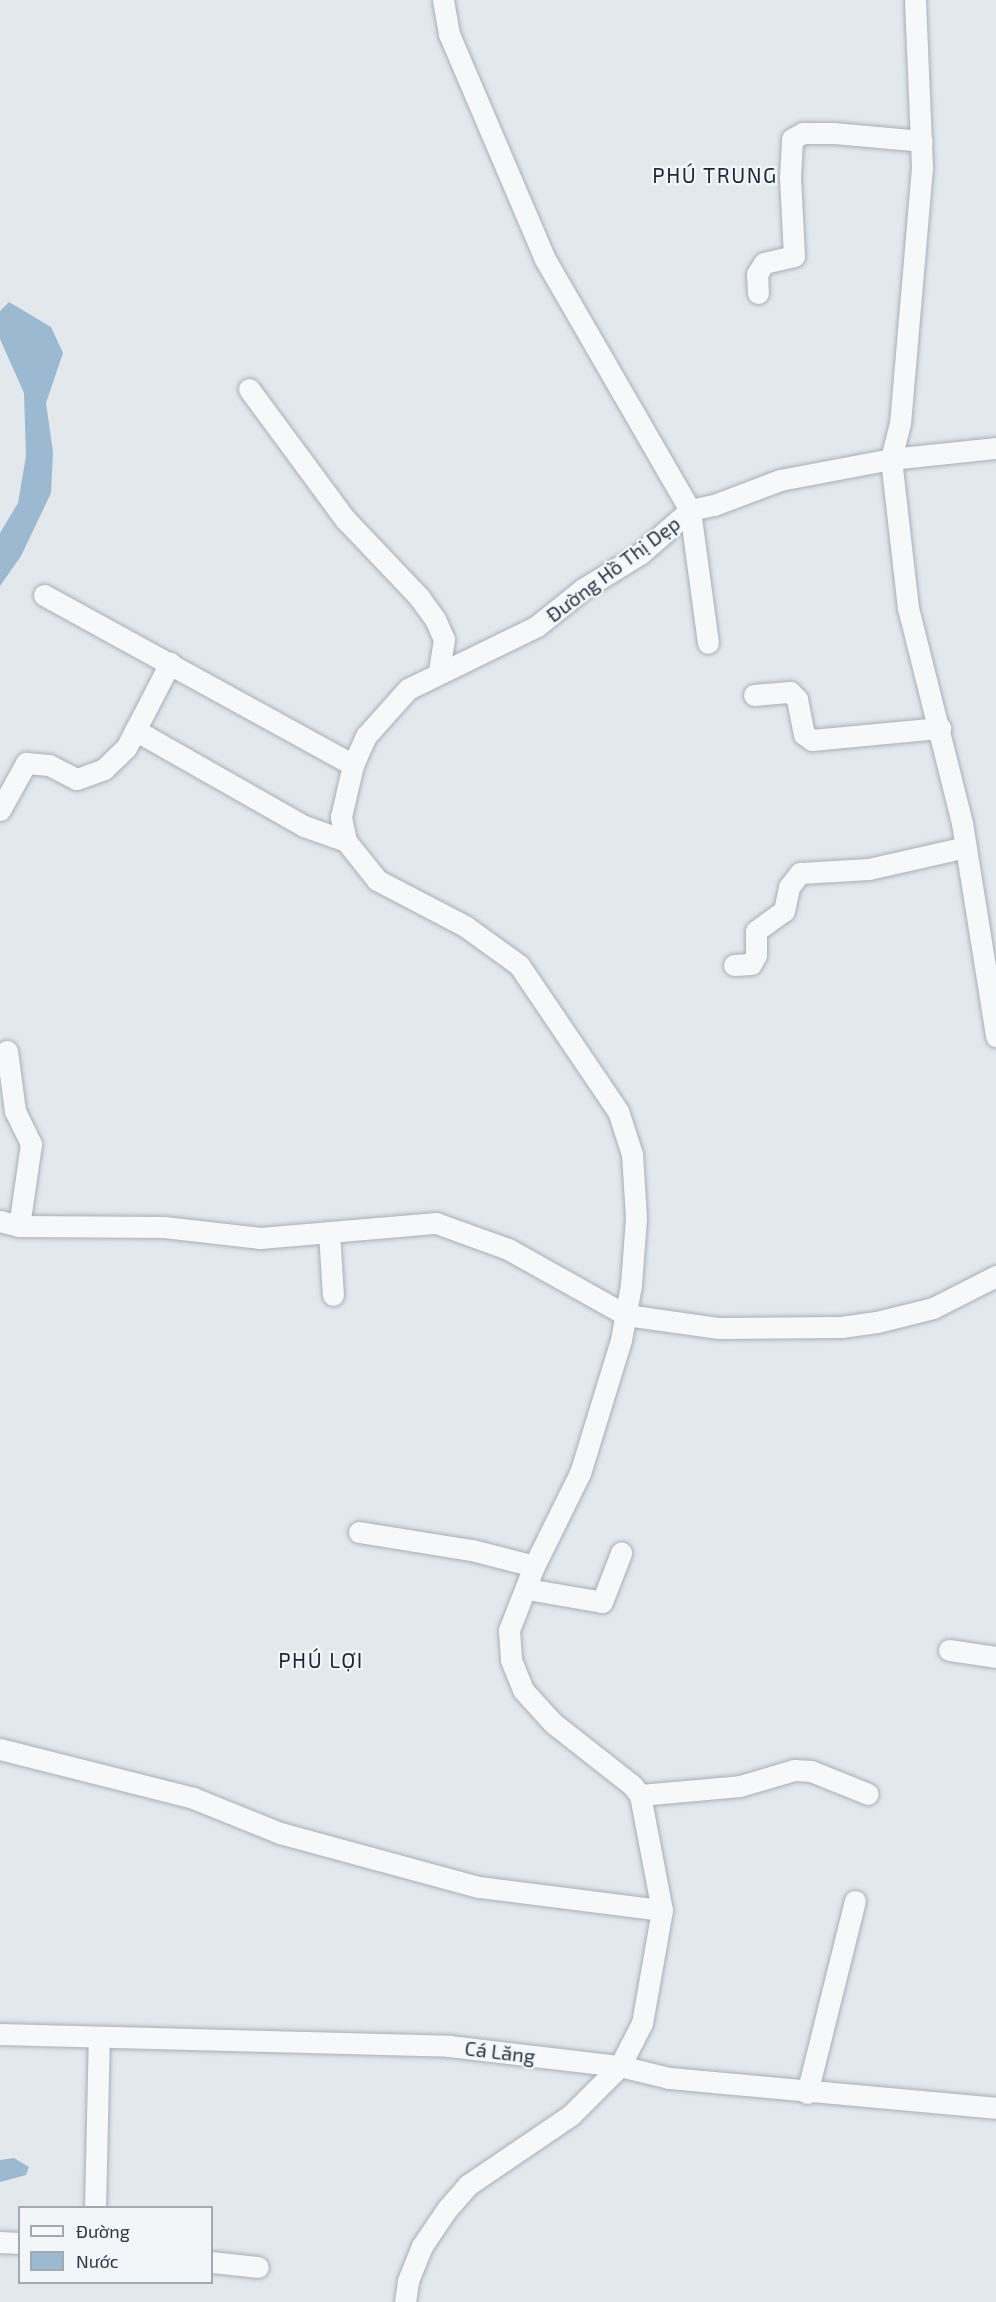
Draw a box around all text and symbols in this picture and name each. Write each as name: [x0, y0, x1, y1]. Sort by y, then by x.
district label: PHÚ TRUNG: [652, 162, 778, 188]
street label: Đường Hồ Thị Dẹp: [541, 511, 685, 627]
district label: PHÚ LỢI: [278, 1647, 364, 1673]
street label: Cá Lăng: [463, 2036, 537, 2068]
legend: [18, 2206, 213, 2284]
text: Đường: [76, 2220, 130, 2242]
text: Nước: [76, 2250, 119, 2272]

